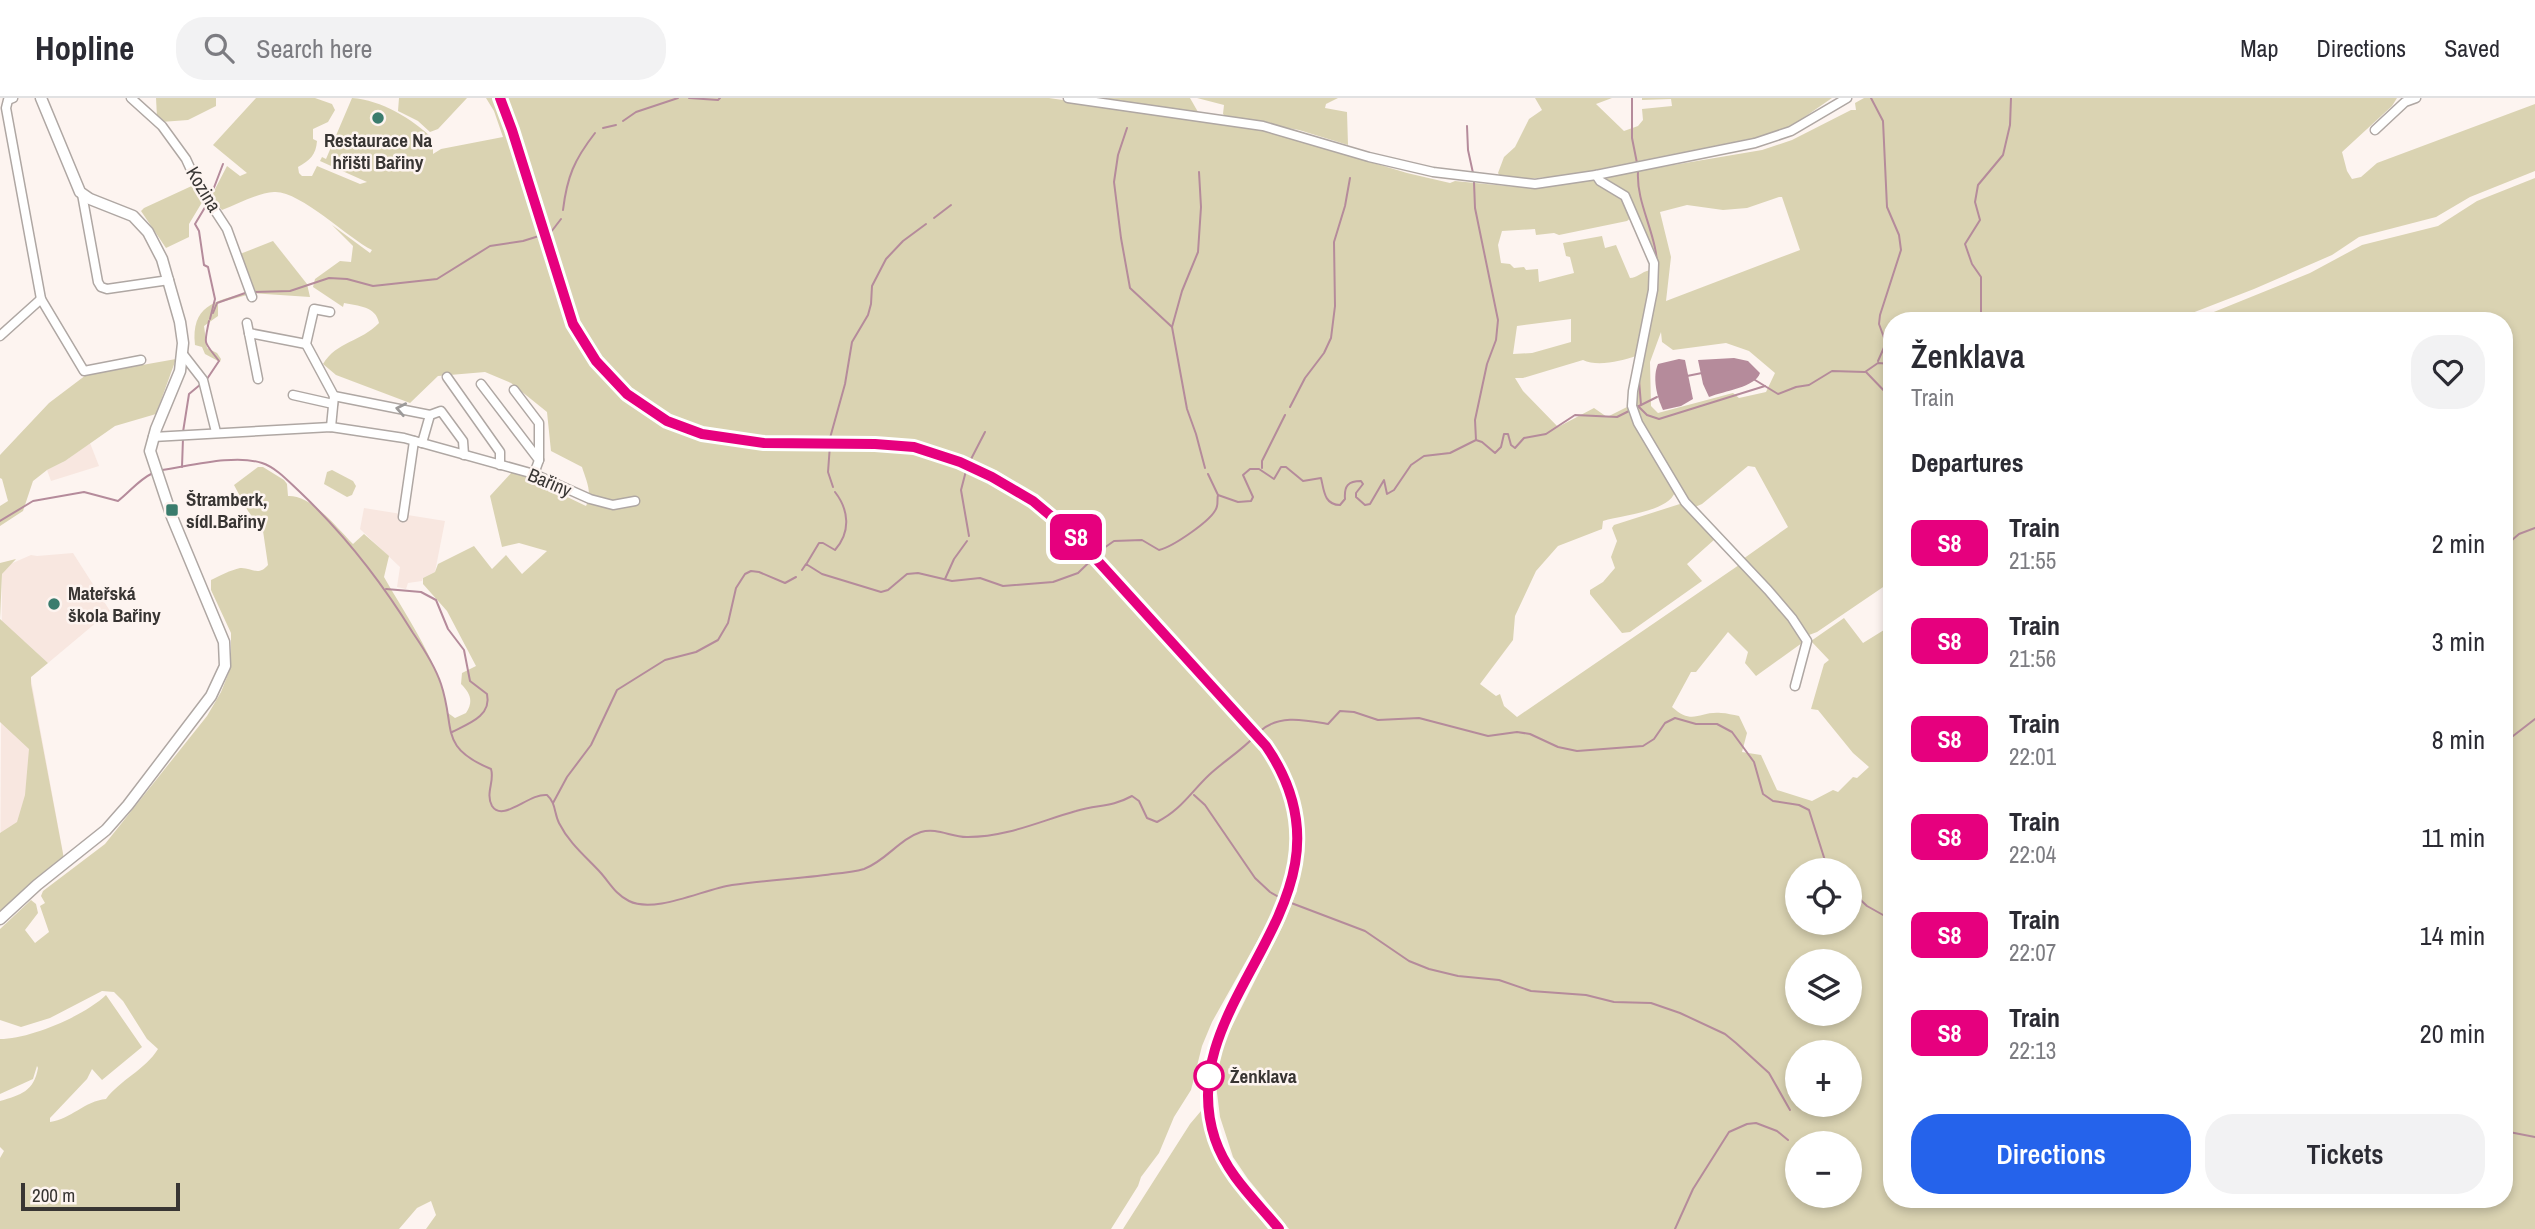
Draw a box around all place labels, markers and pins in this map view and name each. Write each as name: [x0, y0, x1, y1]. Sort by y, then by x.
marker: Restaurace Na hřišti Bařiny: [370, 110, 386, 126]
place label: Restaurace Na hřišti Bařiny: [324, 127, 432, 175]
place label: Štramberk, sídl.Bařiny: [186, 486, 267, 534]
marker: Štramberk, sídl.Bařiny: [164, 502, 180, 518]
place label: Mateřská škola Bařiny: [68, 580, 161, 628]
marker: Mateřská škola Bařiny: [46, 596, 62, 612]
marker: Ženklava: [1194, 1061, 1224, 1091]
place label: Ženklava: [1230, 1063, 1297, 1089]

